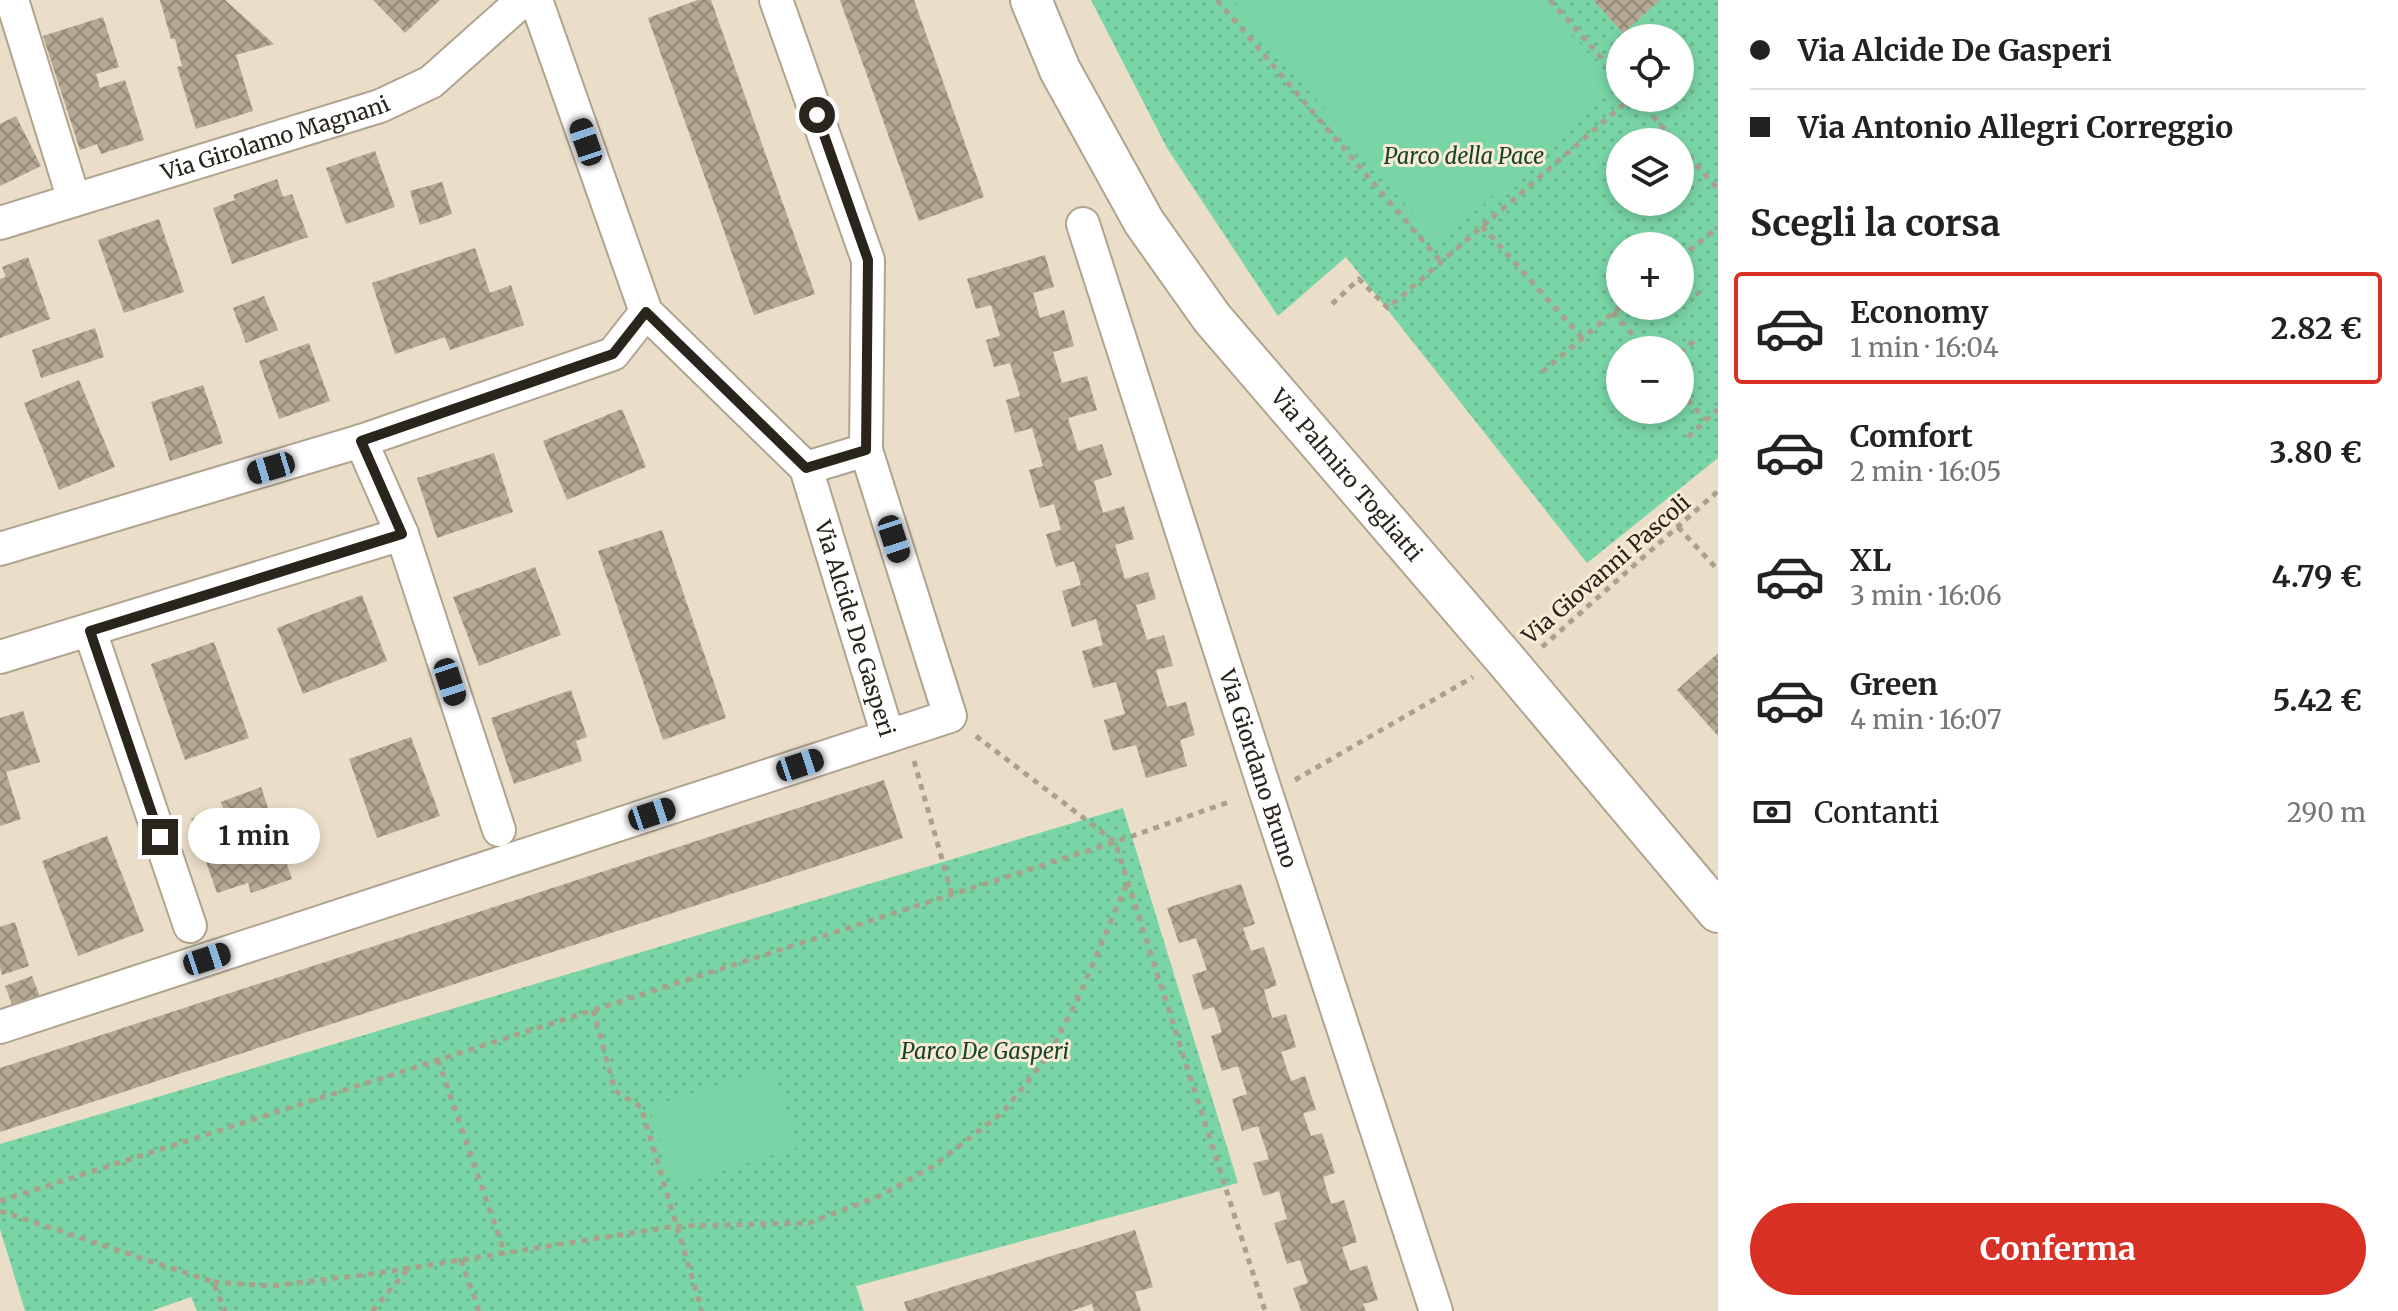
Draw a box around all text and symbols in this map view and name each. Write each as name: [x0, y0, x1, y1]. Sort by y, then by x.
map controls: [1606, 24, 1694, 424]
button: locate: [1606, 24, 1694, 112]
text: Via Alcide De Gasperi: [1798, 31, 2112, 69]
street label: Via Girolamo Magnani: [157, 89, 394, 187]
route start: [799, 97, 835, 133]
text: Via Antonio Allegri Correggio: [1798, 108, 2233, 146]
car: [567, 115, 605, 169]
button: layers: [1606, 128, 1694, 216]
park label: Parco della Pace: [1384, 142, 1544, 170]
text: Scegli la corsa: [1750, 201, 2000, 246]
button: +: [1606, 232, 1694, 320]
icon: car: [1754, 292, 1826, 364]
text: Economy: [1850, 293, 1988, 331]
text: 2.82 €: [2271, 309, 2362, 347]
text: 1 min · 16:04: [1850, 331, 1999, 364]
button: −: [1606, 336, 1694, 424]
street label: Via Palmiro Togliatti: [1264, 382, 1429, 567]
icon: car: [1754, 416, 1826, 488]
text: Comfort: [1850, 417, 1973, 455]
text: 3.80 €: [2269, 433, 2362, 471]
car: [245, 450, 297, 486]
text: 2 min · 16:05: [1850, 455, 2001, 488]
street label: Via Giovanni Pascoli: [1515, 488, 1696, 650]
car: [875, 512, 913, 566]
street label: Via Alcide De Gasperi: [809, 516, 901, 740]
icon: car: [1754, 540, 1826, 612]
text: XL: [1850, 541, 1891, 579]
text: 4.79 €: [2272, 557, 2362, 595]
text: 3 min · 16:06: [1850, 579, 2002, 612]
car: [431, 655, 469, 709]
icon: car: [1754, 664, 1826, 736]
street label: Via Giordano Bruno: [1213, 665, 1304, 871]
text: Green: [1850, 665, 1938, 703]
text: 5.42 €: [2273, 681, 2362, 719]
text: 4 min · 16:07: [1850, 703, 2001, 736]
car: [773, 746, 827, 784]
icon: cash: [1750, 790, 1794, 834]
text: Contanti: [1814, 793, 1939, 831]
car: [625, 795, 679, 833]
text: 290 m: [2287, 796, 2366, 829]
callout: 1 min: [188, 809, 320, 865]
route end: [142, 819, 178, 855]
text: 1 min: [219, 819, 289, 852]
car: [180, 940, 234, 978]
park label: Parco De Gasperi: [901, 1037, 1069, 1065]
button: Conferma: [1750, 1203, 2366, 1295]

